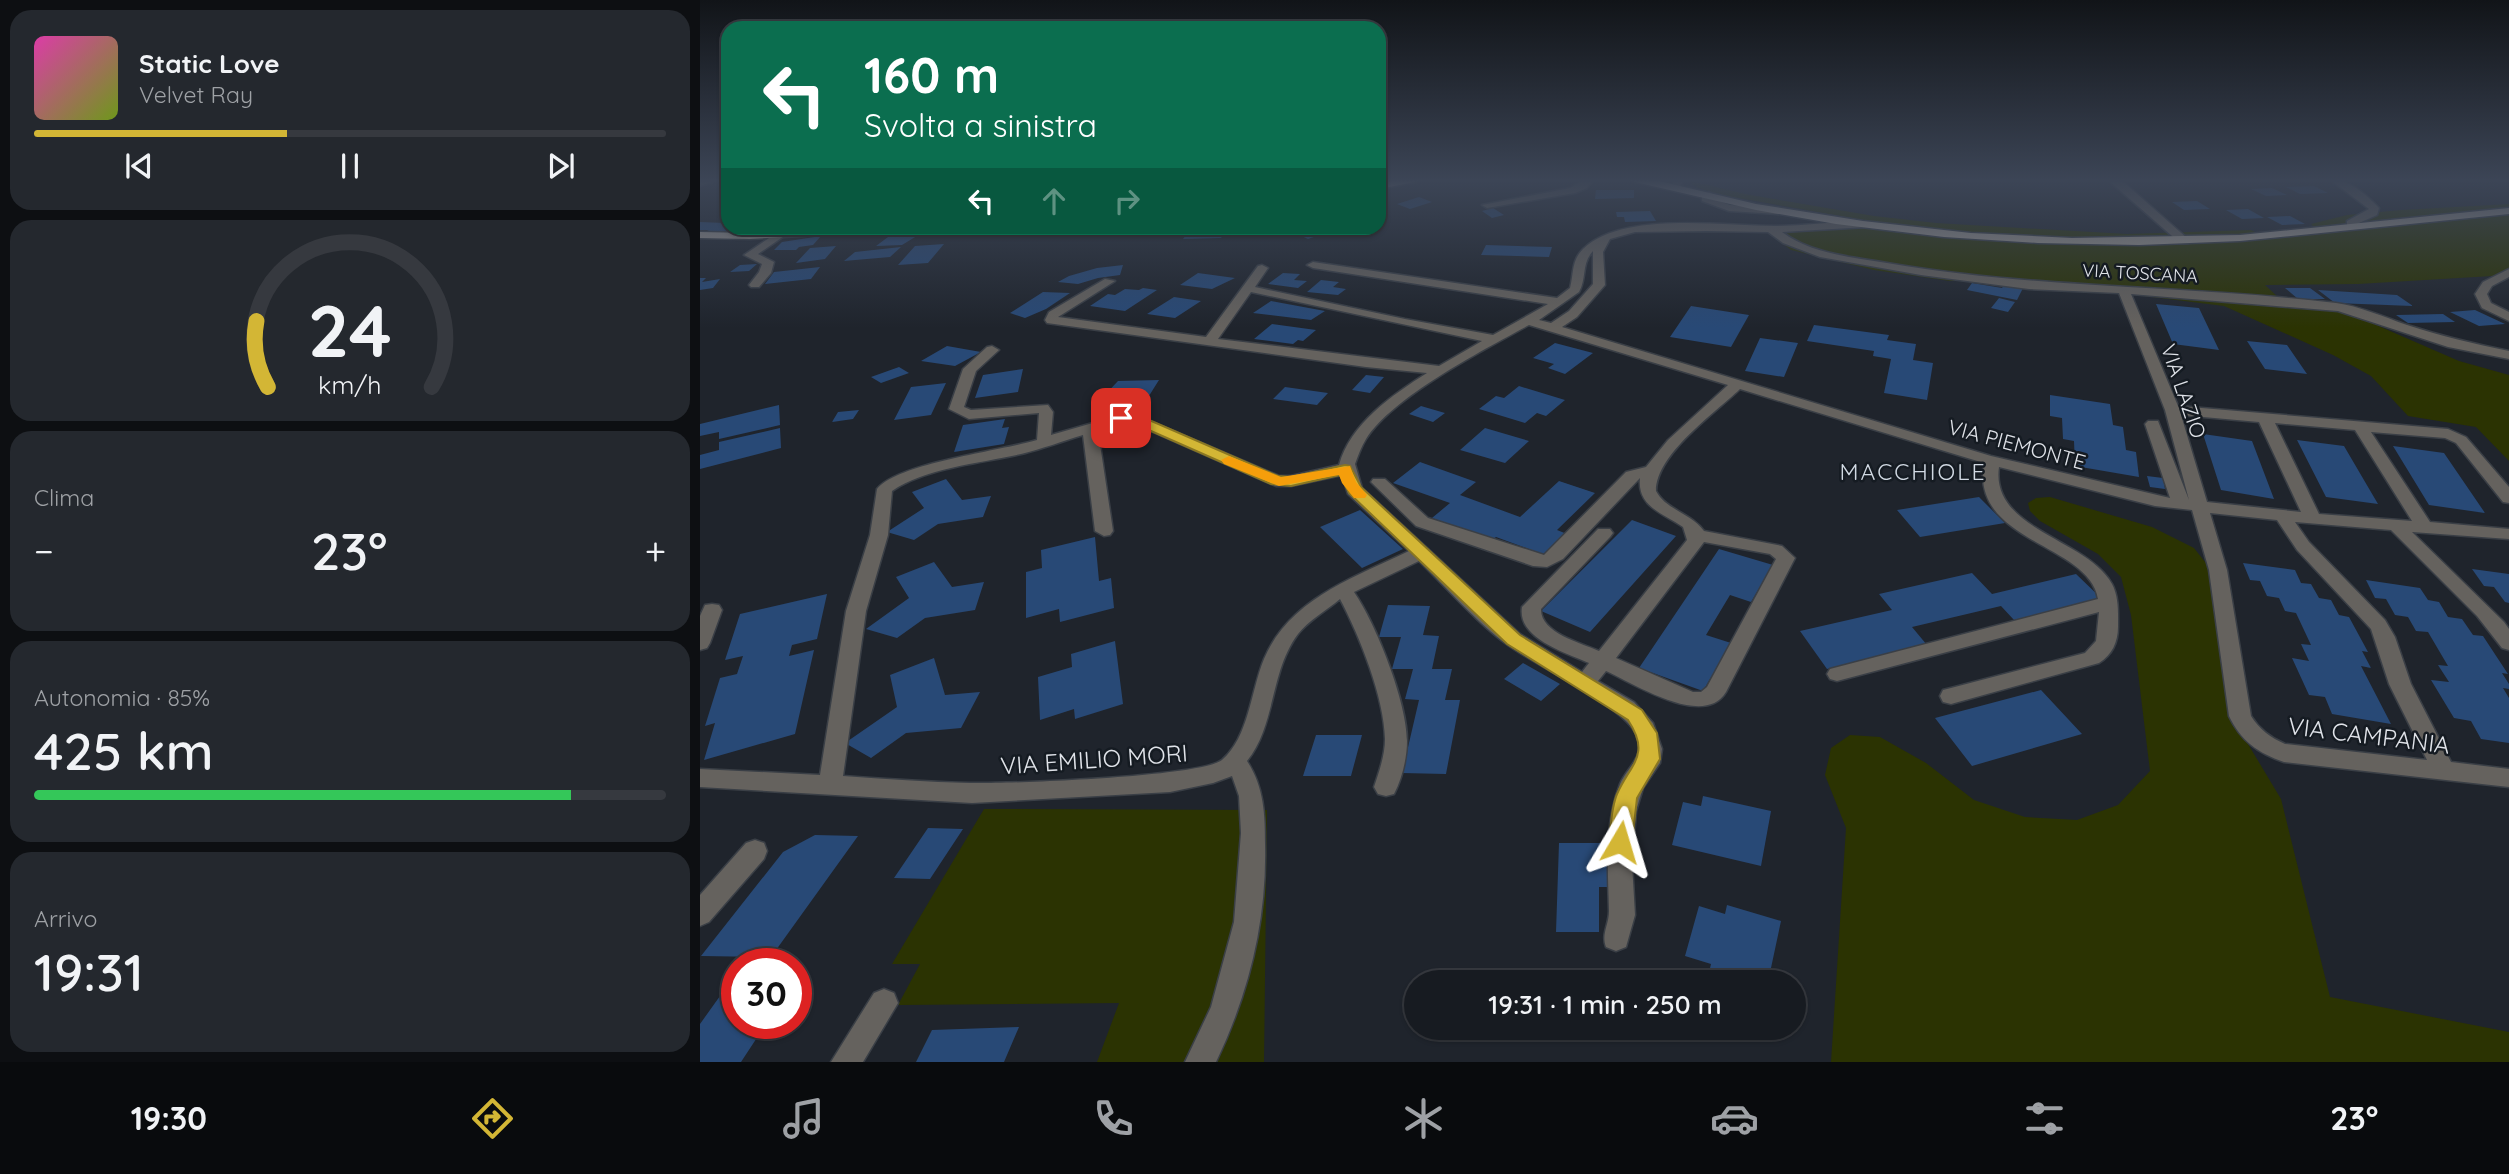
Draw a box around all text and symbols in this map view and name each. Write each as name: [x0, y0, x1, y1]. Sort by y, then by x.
text: 160 m: [864, 44, 999, 105]
text: Static Love: [139, 47, 280, 80]
icon: left: [749, 49, 840, 140]
text: Velvet Ray: [139, 80, 253, 109]
text: Svolta a sinistra: [864, 105, 1097, 145]
icon: previous: [120, 147, 158, 185]
icon: pause: [331, 147, 369, 185]
icon: next: [542, 147, 580, 185]
icon: left: [962, 182, 1000, 220]
icon: ahead: [1035, 182, 1073, 220]
icon: right: [1108, 182, 1146, 220]
street label: VIA TOSCANA: [2082, 258, 2199, 288]
text: 24: [308, 284, 392, 375]
street label: VIA LAZIO: [2156, 340, 2212, 442]
text: km/h: [318, 368, 382, 399]
pin: [1091, 388, 1151, 448]
icon: arrive: [1102, 399, 1140, 437]
street label: VIA PIEMONTE: [1945, 413, 2089, 475]
district label: MACCHIOLE: [1839, 457, 1987, 486]
text: Clima: [34, 483, 94, 512]
text: 23°: [311, 518, 387, 583]
text: −: [34, 527, 54, 575]
text: +: [645, 527, 666, 575]
text: Autonomia · 85%: [34, 683, 210, 712]
street label: VIA CAMPANIA: [2286, 710, 2452, 760]
text: 425 km: [34, 718, 214, 783]
street label: VIA EMILIO MORI: [999, 737, 1189, 781]
position arrow: [1583, 805, 1657, 879]
text: Arrivo: [34, 904, 97, 933]
text: 19:31: [34, 939, 144, 1004]
speed limit sign: 30: [721, 948, 812, 1039]
text: 19:31 · 1 min · 250 m: [1488, 988, 1722, 1021]
icon: directions: [468, 1094, 517, 1143]
icon: music: [779, 1094, 828, 1143]
icon: phone: [1089, 1094, 1138, 1143]
icon: climate: [1399, 1094, 1448, 1143]
icon: car: [1710, 1094, 1759, 1143]
icon: filters: [2020, 1094, 2069, 1143]
text: 19:30: [131, 1098, 207, 1138]
text: 23°: [2330, 1098, 2378, 1138]

